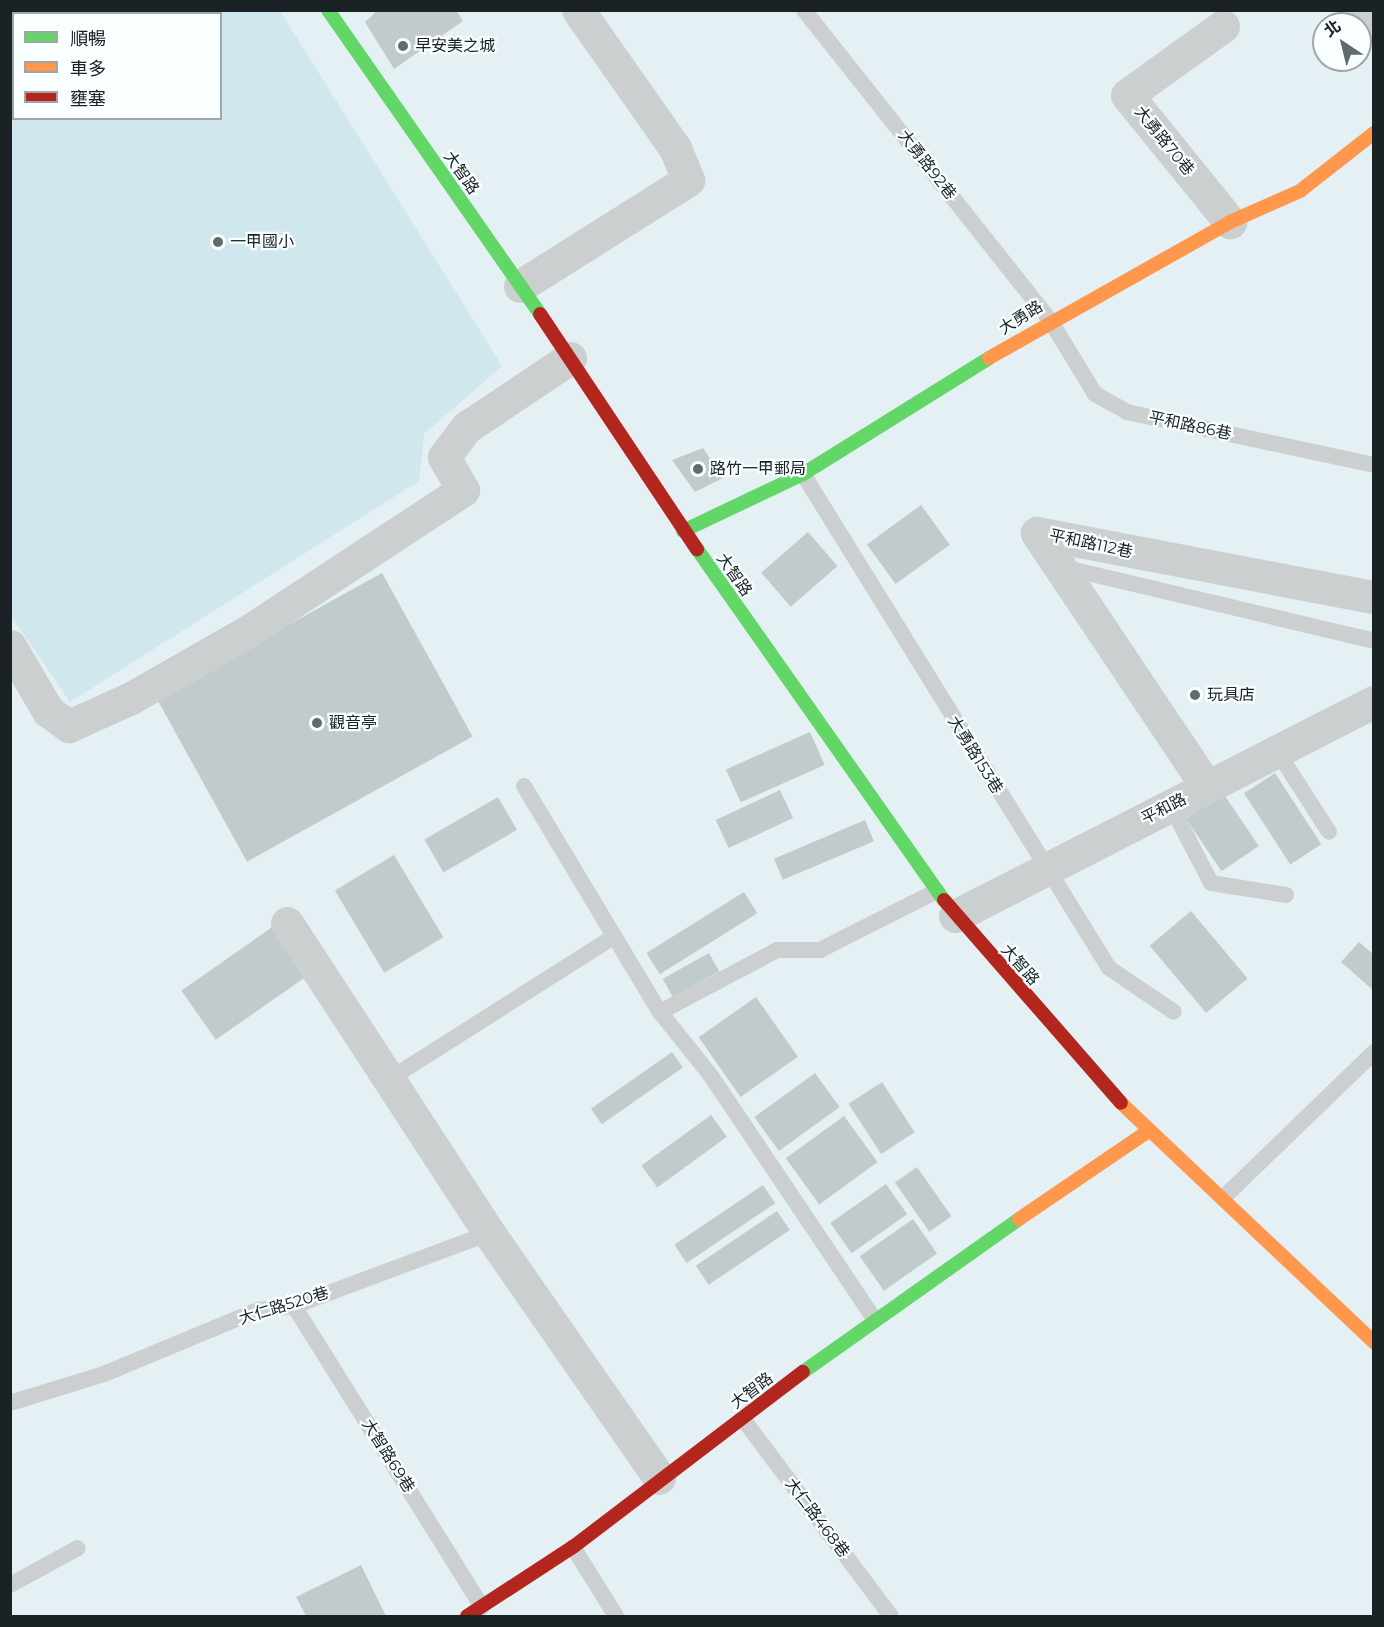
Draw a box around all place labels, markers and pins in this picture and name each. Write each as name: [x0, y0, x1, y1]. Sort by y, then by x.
place label: 早安美之城: [415, 36, 495, 56]
marker: 早安美之城: [396, 39, 410, 53]
place label: 一甲國小: [230, 232, 294, 252]
marker: 一甲國小: [211, 235, 225, 249]
place label: 路竹一甲郵局: [710, 459, 806, 479]
marker: 路竹一甲郵局: [691, 462, 705, 476]
place label: 玩具店: [1207, 685, 1255, 705]
marker: 玩具店: [1188, 688, 1202, 702]
place label: 觀音亭: [329, 713, 377, 733]
marker: 觀音亭: [310, 716, 324, 730]

